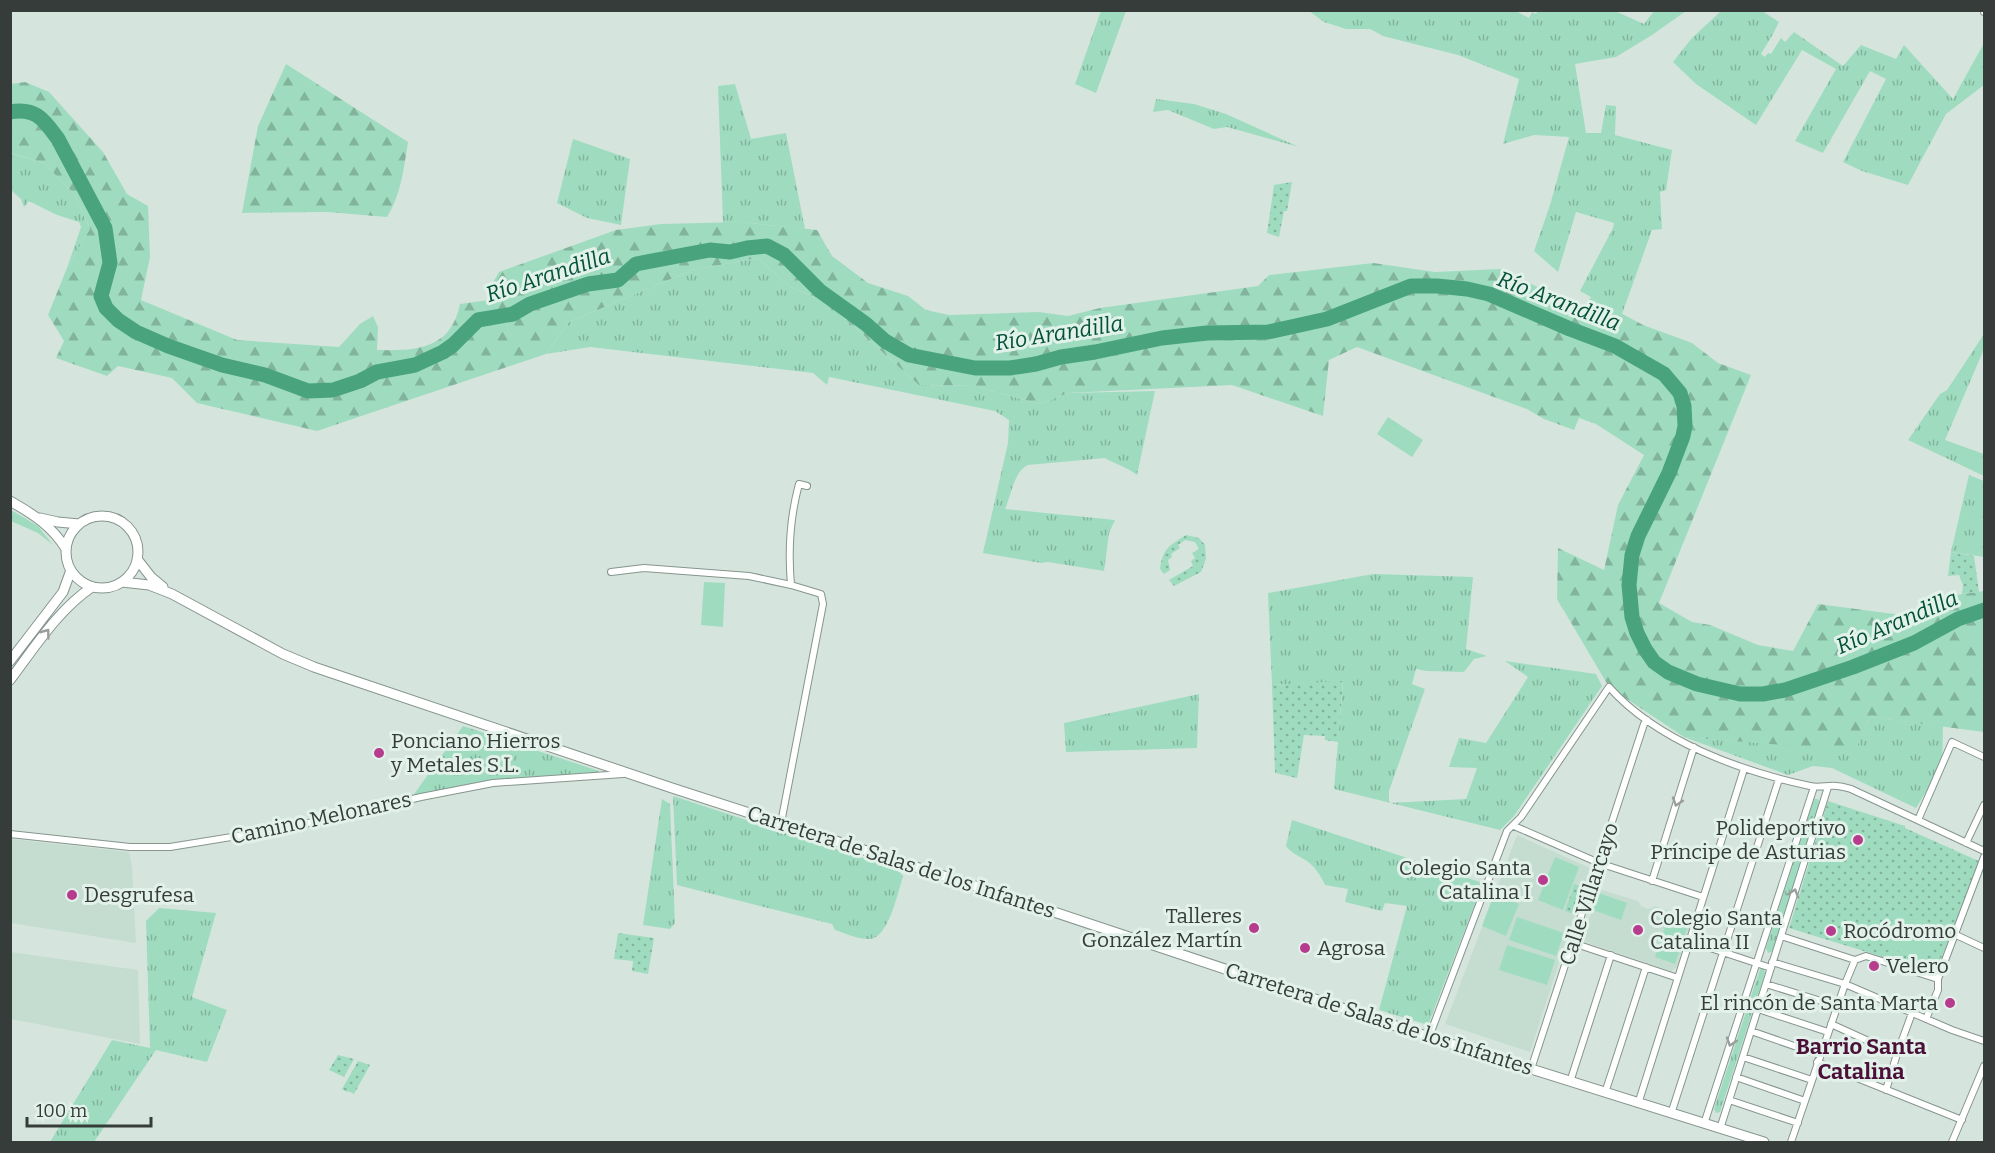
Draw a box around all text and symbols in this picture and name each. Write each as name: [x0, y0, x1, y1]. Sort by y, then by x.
water label: Río Arandilla: [482, 242, 614, 308]
water label: Río Arandilla: [1494, 265, 1624, 337]
water label: Río Arandilla: [993, 310, 1125, 356]
water label: Río Arandilla: [1832, 584, 1962, 660]
one-way arrow: [39, 629, 50, 640]
place label: Ponciano Hierros y Metales S.L.: [390, 728, 560, 778]
marker: Ponciano Hierros y Metales S.L.: [372, 746, 386, 760]
street label: Camino Melonares: [229, 786, 413, 850]
one-way arrow: [1672, 796, 1684, 807]
street label: Carretera de Salas de los Infantes: [744, 800, 1058, 924]
place label: Polideportivo Príncipe de Asturias: [1650, 815, 1846, 865]
street label: Calle Villarcayo: [1554, 819, 1624, 969]
marker: Polideportivo Príncipe de Asturias: [1851, 833, 1865, 847]
place label: Colegio Santa Catalina I: [1399, 855, 1532, 905]
marker: Colegio Santa Catalina I: [1536, 873, 1550, 887]
place label: Desgrufesa: [84, 882, 195, 908]
marker: Desgrufesa: [65, 888, 79, 902]
one-way arrow: [1787, 888, 1799, 899]
place label: Talleres González Martín: [1081, 903, 1242, 953]
place label: Colegio Santa Catalina II: [1650, 905, 1783, 955]
place label: Rocódromo: [1843, 918, 1956, 944]
marker: Talleres González Martín: [1247, 921, 1261, 935]
marker: Colegio Santa Catalina II: [1631, 923, 1645, 937]
marker: Rocódromo: [1824, 924, 1838, 938]
place label: Agrosa: [1317, 935, 1386, 961]
marker: Agrosa: [1298, 941, 1312, 955]
place label: Velero: [1886, 953, 1949, 979]
street label: Carretera de Salas de los Infantes: [1222, 957, 1536, 1081]
marker: Velero: [1867, 959, 1881, 973]
place label: El rincón de Santa Marta: [1700, 990, 1939, 1016]
marker: El rincón de Santa Marta: [1943, 996, 1957, 1010]
district label: Barrio Santa Catalina: [1796, 1033, 1927, 1085]
one-way arrow: [1725, 1036, 1738, 1047]
scale bar: [27, 1090, 152, 1128]
text: 100 m: [36, 1100, 87, 1122]

